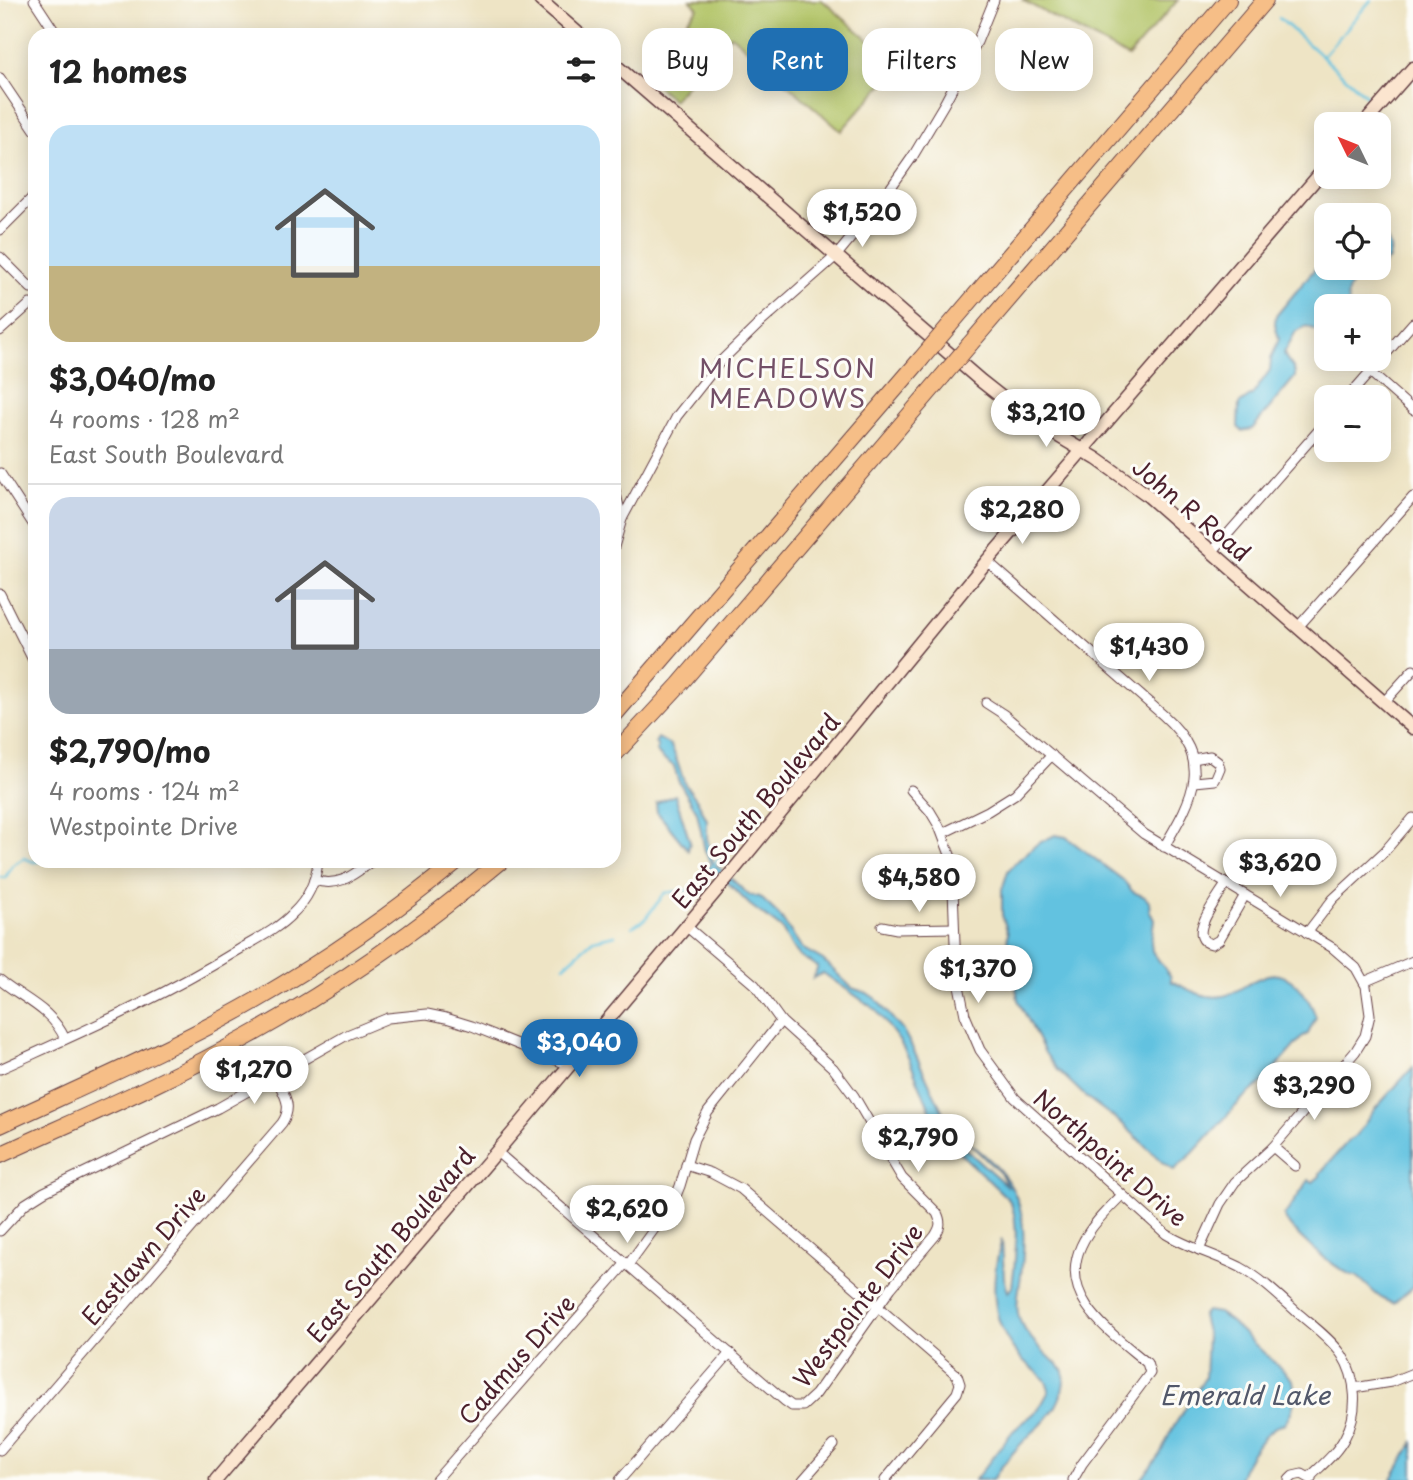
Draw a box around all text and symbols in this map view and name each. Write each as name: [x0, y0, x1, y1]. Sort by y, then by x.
chip: Buy: [642, 28, 733, 91]
chip: Rent: [747, 28, 848, 91]
chip: Filters: [862, 28, 981, 91]
chip: New: [995, 28, 1093, 91]
text: 12 homes: [49, 48, 187, 93]
icon: filters: [562, 51, 600, 89]
north arrow: [1314, 112, 1391, 189]
map controls: [1314, 112, 1391, 462]
icon: home: [262, 170, 388, 296]
pin: $1,520: [805, 190, 919, 249]
text: $1,520: [823, 194, 901, 229]
button: locate: [1314, 203, 1391, 280]
button: +: [1314, 294, 1391, 371]
district label: MICHELSON MEADOWS: [699, 348, 877, 417]
text: $3,040/mo: [49, 356, 216, 401]
button: −: [1314, 385, 1391, 462]
pin: $3,210: [989, 390, 1103, 449]
text: $3,210: [1007, 394, 1085, 429]
text: 4 rooms · 128 m²: [49, 401, 240, 436]
text: East South Boulevard: [49, 436, 284, 471]
street label: John R Road: [1125, 449, 1259, 569]
pin: $2,280: [965, 486, 1079, 546]
text: $2,280: [980, 491, 1064, 526]
icon: home: [262, 542, 388, 668]
pin: $1,430: [1092, 624, 1206, 683]
text: $1,430: [1109, 628, 1189, 663]
street label: East South Boulevard: [662, 704, 848, 916]
text: $2,790/mo: [49, 728, 210, 773]
text: 4 rooms · 124 m²: [49, 773, 240, 808]
text: Westpointe Drive: [49, 808, 238, 843]
pin: $3,620: [1223, 839, 1337, 899]
text: $3,620: [1239, 844, 1321, 879]
pin: $4,580: [862, 855, 976, 914]
text: $4,580: [878, 859, 960, 894]
pin: $1,370: [921, 946, 1035, 1005]
text: $1,370: [940, 950, 1016, 985]
pin: $3,040: [522, 1020, 636, 1079]
text: $3,040: [537, 1024, 621, 1059]
pin: $1,270: [197, 1046, 311, 1106]
text: $1,270: [216, 1051, 292, 1086]
pin: $3,290: [1257, 1062, 1371, 1122]
text: $3,290: [1273, 1067, 1355, 1102]
street label: Northpoint Drive: [1026, 1080, 1196, 1234]
pin: $2,790: [861, 1114, 975, 1174]
text: $2,790: [878, 1119, 958, 1154]
street label: East South Boulevard: [297, 1138, 483, 1350]
street label: Eastlawn Drive: [72, 1178, 214, 1332]
pin: $2,620: [570, 1186, 684, 1245]
text: $2,620: [586, 1190, 668, 1225]
street label: Westpointe Drive: [783, 1215, 931, 1395]
street label: Cadmus Drive: [449, 1286, 583, 1432]
water label: Emerald Lake: [1160, 1375, 1331, 1414]

